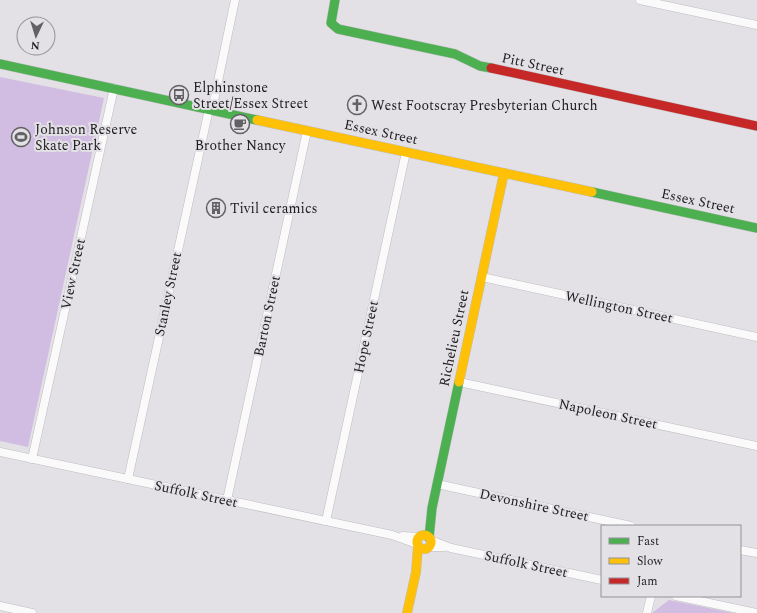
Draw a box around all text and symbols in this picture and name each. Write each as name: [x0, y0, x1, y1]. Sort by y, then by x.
north arrow: [16, 16, 56, 56]
text: N: [30, 37, 40, 54]
street label: Pitt Street: [500, 47, 566, 81]
place label: Elphinstone Street/Essex Street: [193, 77, 308, 114]
bus stop icon: Elphinstone Street/Essex Street: [168, 84, 190, 106]
church icon: West Footscray Presbyterian Church: [346, 94, 368, 116]
place label: West Footscray Presbyterian Church: [371, 95, 598, 116]
cafe icon: Brother Nancy: [229, 113, 251, 135]
street label: Essex Street: [342, 114, 420, 150]
place label: Johnson Reserve Skate Park: [35, 119, 137, 156]
sports icon: Johnson Reserve Skate Park: [10, 126, 32, 148]
place label: Brother Nancy: [195, 135, 287, 156]
street label: Essex Street: [659, 183, 737, 219]
building icon: Tivil ceramics: [205, 197, 227, 219]
place label: Tivil ceramics: [230, 198, 318, 219]
street label: View Street: [55, 236, 91, 312]
street label: Stanley Street: [149, 250, 187, 338]
street label: Barton Street: [248, 273, 286, 359]
street label: Wellington Street: [563, 285, 675, 329]
street label: Richelieu Street: [433, 288, 475, 388]
street label: Hope Street: [348, 299, 384, 375]
street label: Napoleon Street: [557, 393, 659, 435]
street label: Suffolk Street: [152, 475, 240, 513]
street label: Devonshire Street: [477, 483, 591, 527]
legend: [601, 525, 741, 597]
text: Fast: [637, 532, 659, 551]
street label: Suffolk Street: [482, 545, 570, 583]
text: Slow: [637, 552, 663, 571]
text: Jam: [637, 572, 658, 591]

